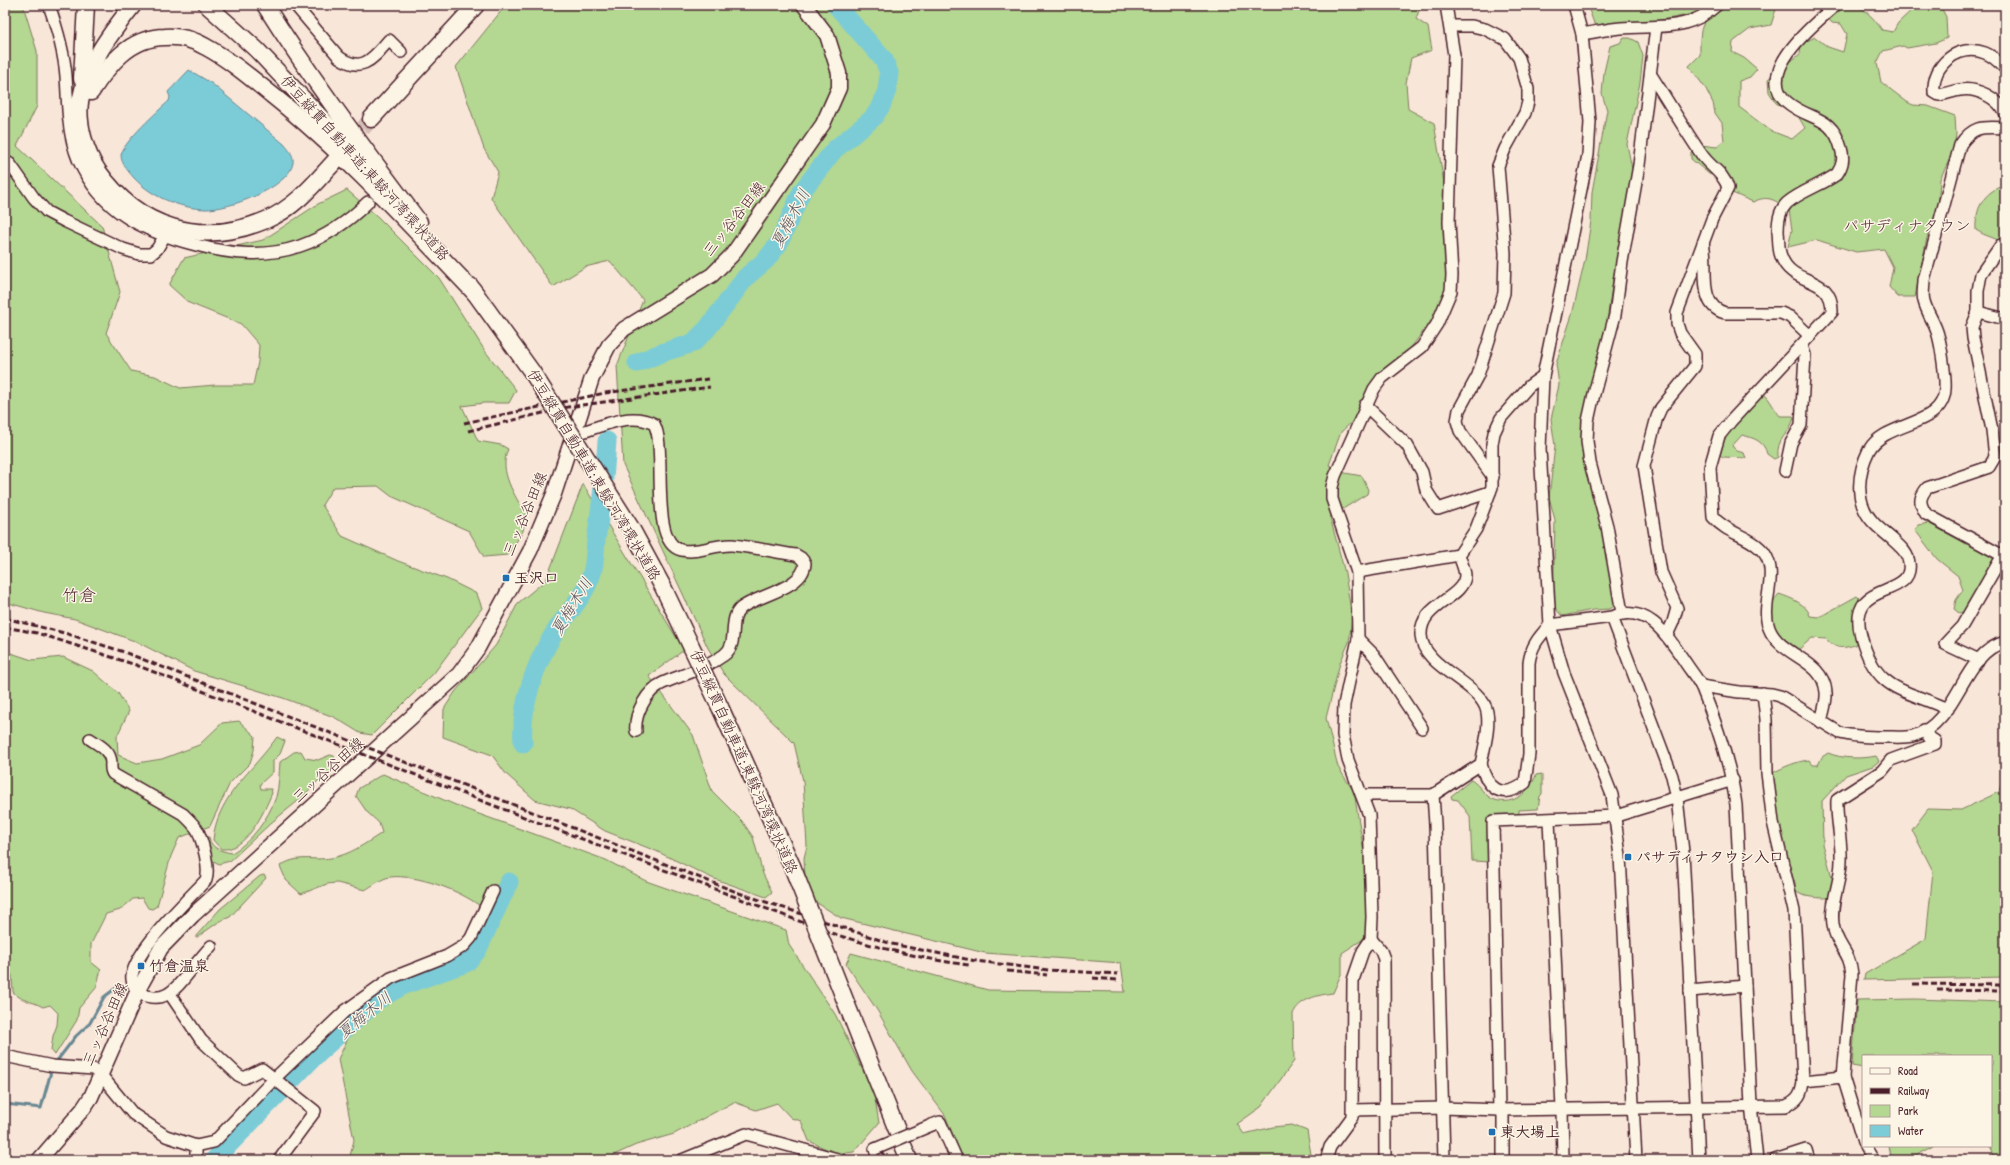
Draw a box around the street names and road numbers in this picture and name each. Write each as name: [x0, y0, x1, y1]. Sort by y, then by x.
street label: 伊豆縦貫自動車道;東駿河湾環状道路: [276, 70, 455, 265]
street label: 三ッ谷谷田線: [698, 177, 770, 261]
street label: 伊豆縦貫自動車道;東駿河湾環状道路: [523, 365, 666, 585]
street label: 三ッ谷谷田線: [497, 468, 552, 559]
street label: 伊豆縦貫自動車道;東駿河湾環状道路: [685, 646, 804, 877]
street label: 三ッ谷谷田線: [287, 732, 368, 808]
street label: 三ッ谷谷田線: [77, 978, 132, 1069]

